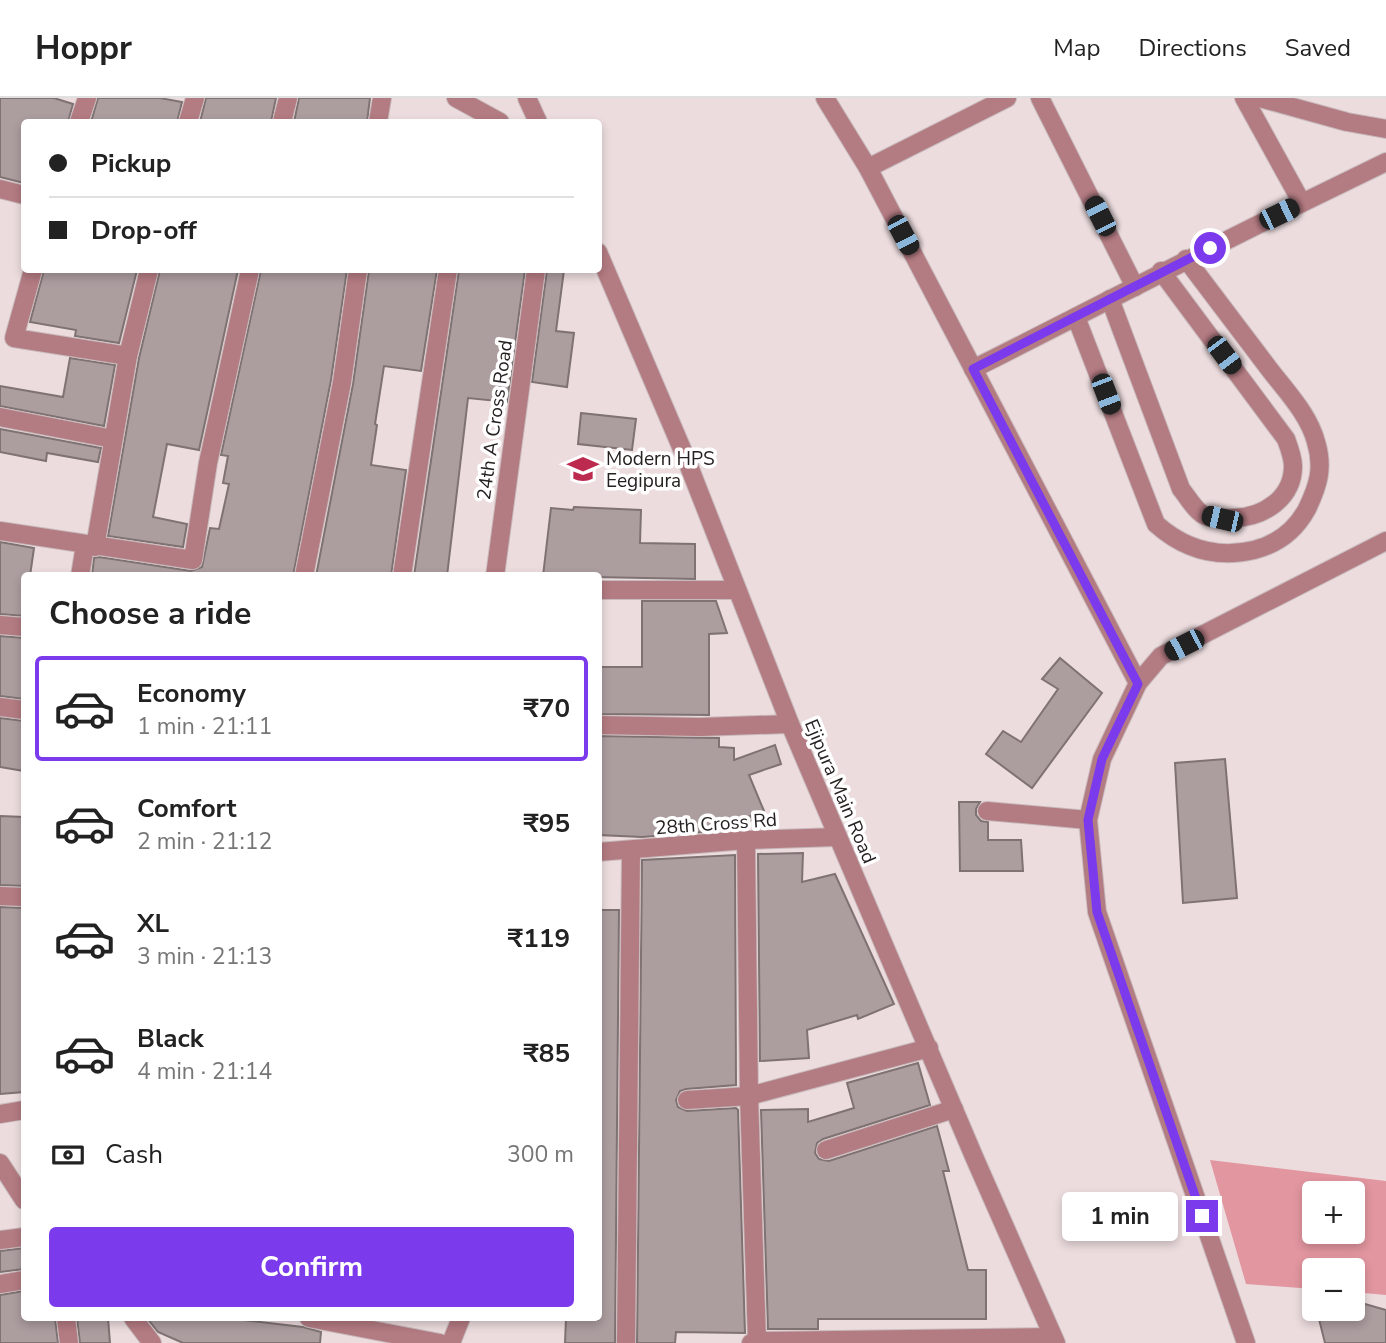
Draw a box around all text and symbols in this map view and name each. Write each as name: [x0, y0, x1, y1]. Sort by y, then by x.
text: Hoppr: [35, 26, 132, 71]
text: Map: [1053, 32, 1100, 64]
text: Directions: [1138, 32, 1247, 64]
text: Saved: [1285, 32, 1351, 64]
text: Pickup: [91, 146, 171, 181]
car: [1082, 193, 1119, 239]
car: [1256, 195, 1303, 233]
car: [884, 212, 923, 258]
text: Drop-off: [91, 213, 197, 248]
route start: [1194, 232, 1226, 264]
car: [1203, 332, 1246, 378]
street label: 24th A Cross Road: [471, 338, 519, 502]
car: [1089, 371, 1124, 417]
place label: Modern HPS Eegipura: [606, 446, 715, 494]
school or university icon: Modern HPS Eegipura: [566, 452, 600, 486]
car: [1200, 504, 1245, 534]
text: Choose a ride: [49, 592, 251, 635]
car: [1161, 626, 1208, 664]
text: Economy: [137, 676, 246, 711]
icon: car: [53, 677, 116, 740]
text: ₹70: [523, 691, 570, 726]
text: 1 min · 21:11: [137, 711, 272, 742]
street label: Ejipura Main Road: [798, 715, 882, 867]
text: Comfort: [137, 791, 237, 826]
icon: car: [53, 792, 116, 855]
text: ₹95: [523, 806, 570, 841]
street label: 28th Cross Rd: [654, 807, 778, 841]
text: 2 min · 21:12: [137, 826, 272, 857]
text: XL: [137, 906, 169, 941]
icon: car: [53, 907, 116, 970]
text: ₹119: [508, 921, 570, 956]
text: 3 min · 21:13: [137, 941, 272, 972]
text: Black: [137, 1021, 204, 1056]
icon: car: [53, 1022, 116, 1085]
text: ₹85: [523, 1036, 570, 1071]
text: 4 min · 21:14: [137, 1056, 272, 1087]
icon: cash: [49, 1136, 87, 1174]
text: Cash: [105, 1137, 163, 1172]
text: 300 m: [507, 1139, 574, 1170]
map controls: [1302, 1181, 1365, 1321]
button: +: [1302, 1181, 1365, 1244]
callout: 1 min: [1062, 1192, 1178, 1240]
route end: [1186, 1200, 1218, 1232]
text: 1 min: [1090, 1201, 1150, 1232]
button: Confirm: [49, 1227, 574, 1307]
button: −: [1302, 1258, 1365, 1321]

